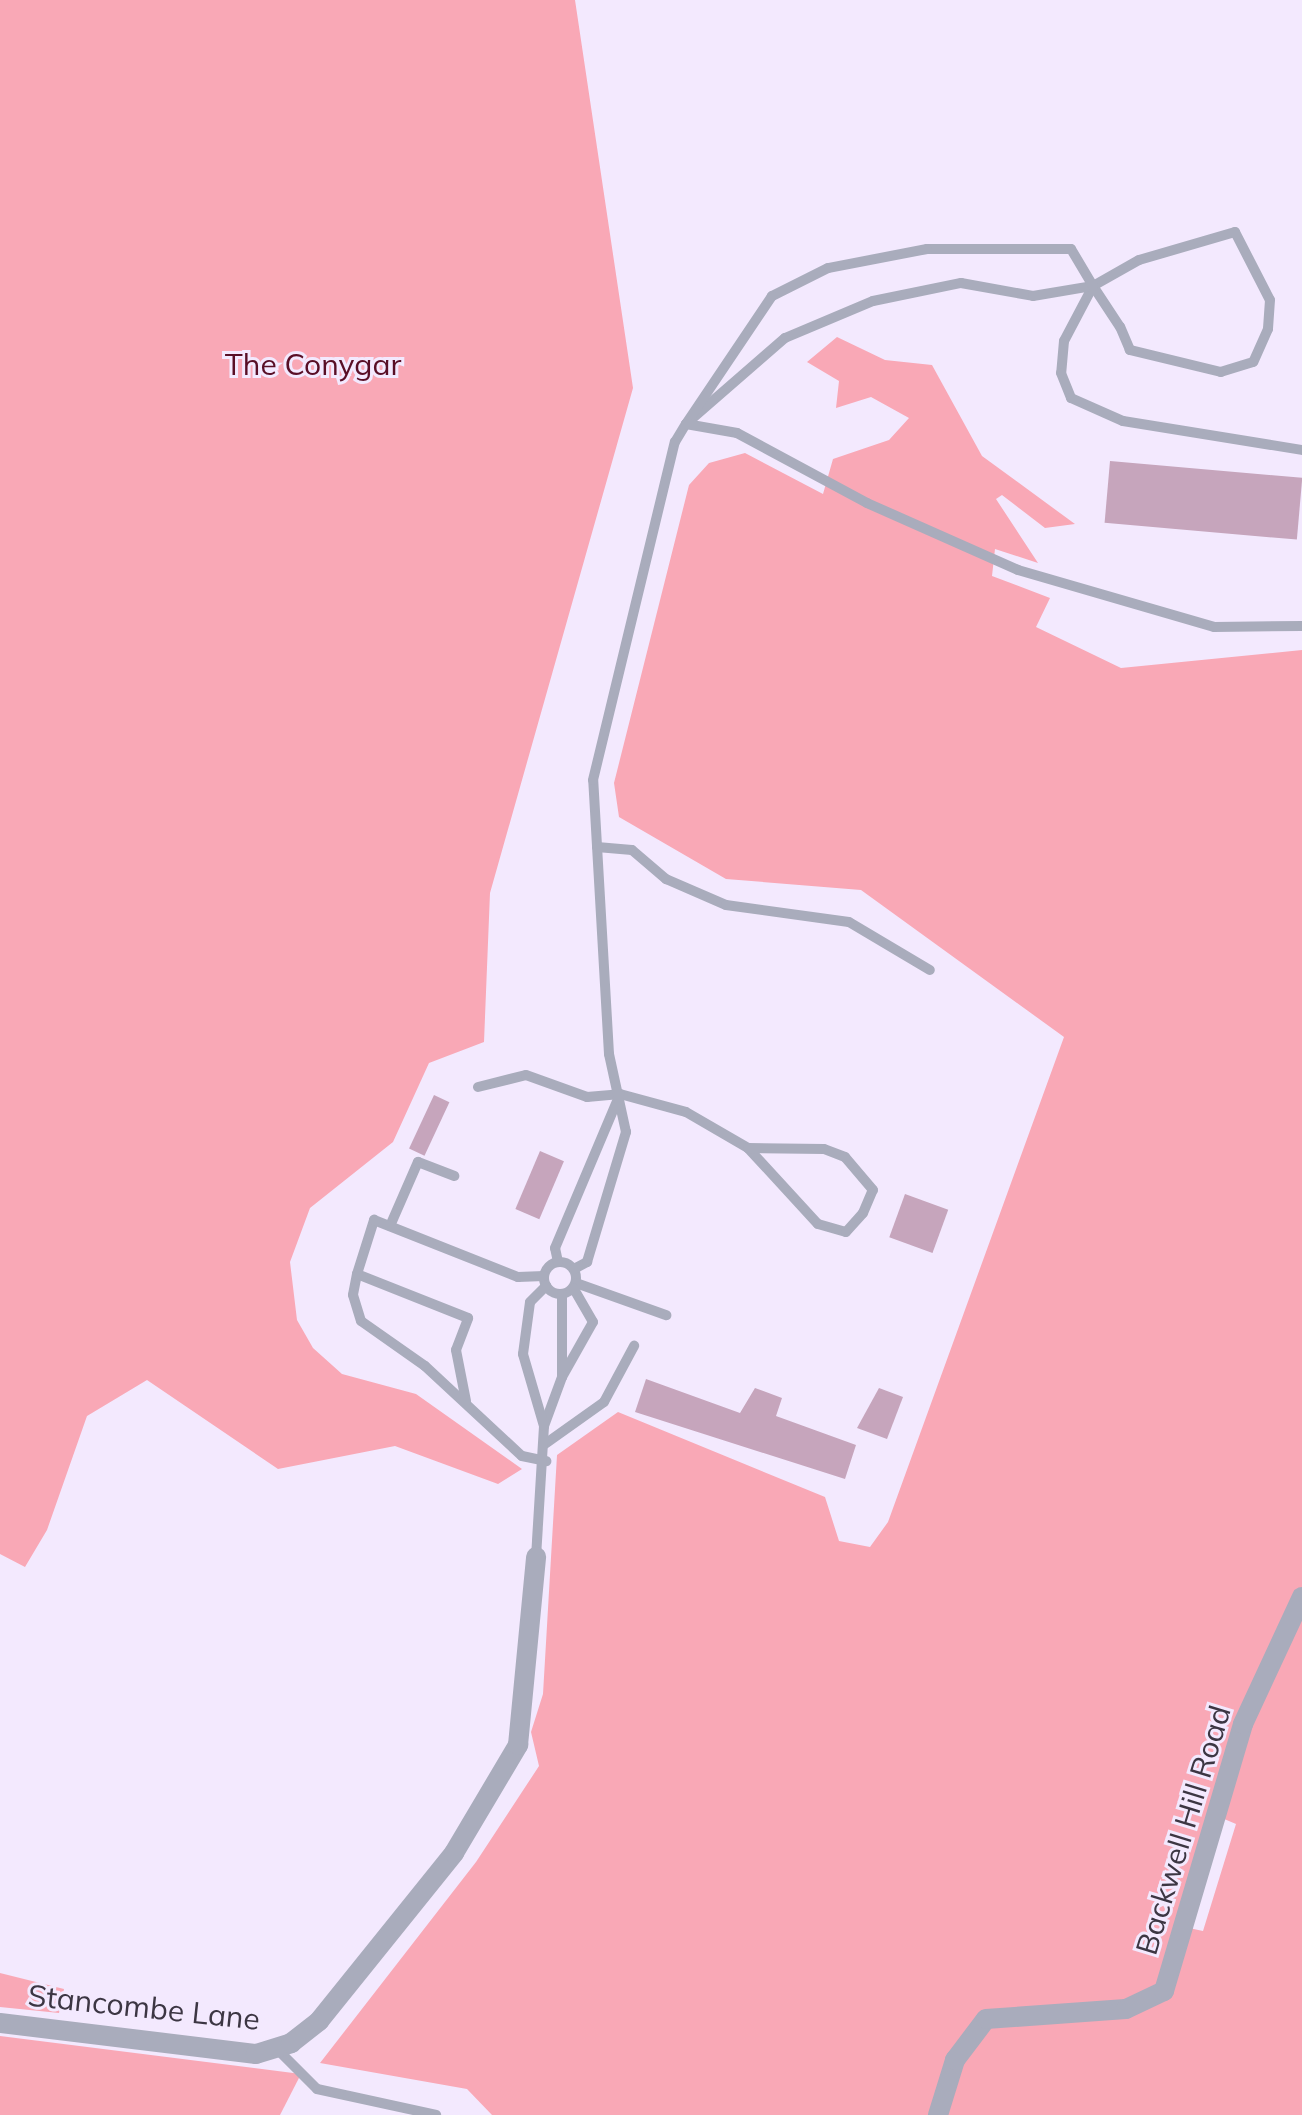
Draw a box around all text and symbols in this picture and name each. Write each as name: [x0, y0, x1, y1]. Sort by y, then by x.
park label: The Conygar: [225, 346, 401, 382]
street label: Backwell Hill Road: [1128, 1701, 1238, 1959]
street label: Stancombe Lane: [26, 1977, 262, 2037]

